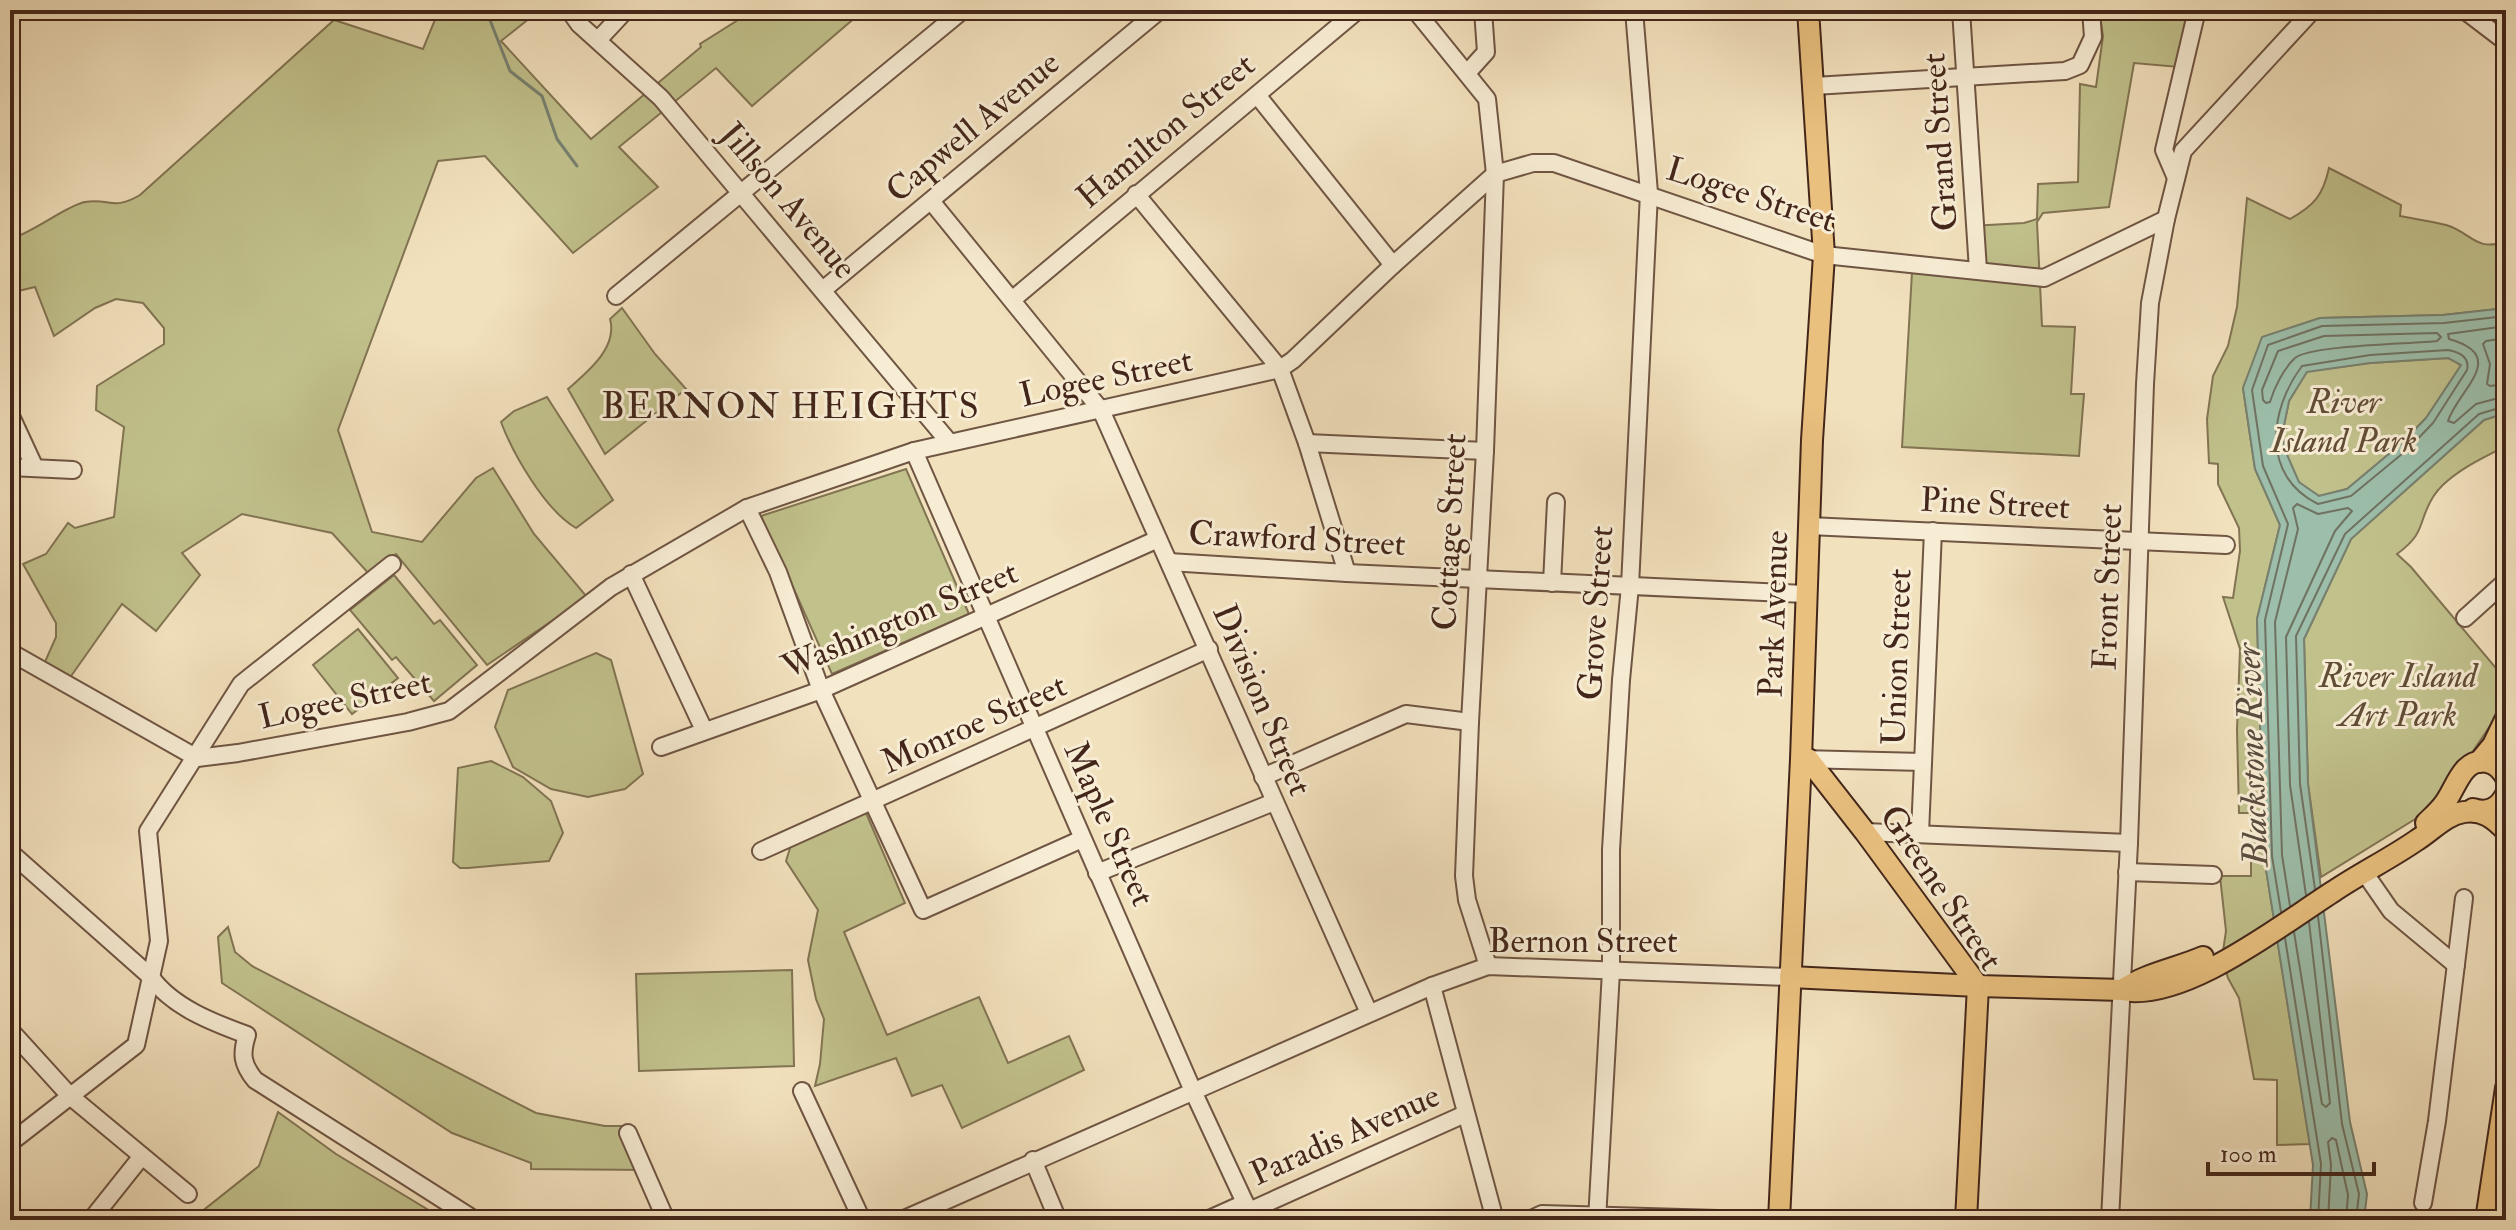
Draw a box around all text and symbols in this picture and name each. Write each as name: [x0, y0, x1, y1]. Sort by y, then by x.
street label: Capwell Avenue: [877, 42, 1069, 212]
street label: Hamilton Street: [1068, 44, 1264, 218]
street label: Grand Street: [1912, 51, 1968, 233]
street label: Jillson Avenue: [709, 113, 866, 288]
street label: Logee Street: [1661, 147, 1841, 243]
street label: Logee Street: [1016, 339, 1196, 417]
park label: River Island Park: [2269, 381, 2417, 463]
district label: BERNON HEIGHTS: [601, 384, 981, 429]
street label: Cottage Street: [1423, 432, 1477, 632]
street label: Pine Street: [1919, 479, 2071, 529]
street label: Front Street: [2084, 503, 2132, 671]
street label: Crawford Street: [1187, 512, 1407, 566]
street label: Grove Street: [1568, 524, 1624, 702]
street label: Park Avenue: [1750, 530, 1798, 698]
street label: Washington Street: [775, 551, 1024, 689]
street label: Union Street: [1872, 568, 1922, 746]
street label: Division Street: [1202, 598, 1322, 802]
water label: Blackstone River: [2226, 641, 2278, 869]
park label: River Island Art Park: [2318, 655, 2479, 737]
street label: Logee Street: [255, 661, 435, 739]
street label: Monroe Street: [875, 664, 1073, 784]
street label: Maple Street: [1054, 735, 1164, 913]
street label: Greene Street: [1870, 797, 2012, 979]
street label: Bernon Street: [1488, 920, 1678, 963]
street label: Paradis Avenue: [1244, 1074, 1446, 1196]
scale bar: [2208, 1126, 2374, 1176]
text: 100 m: [2220, 1139, 2277, 1170]

